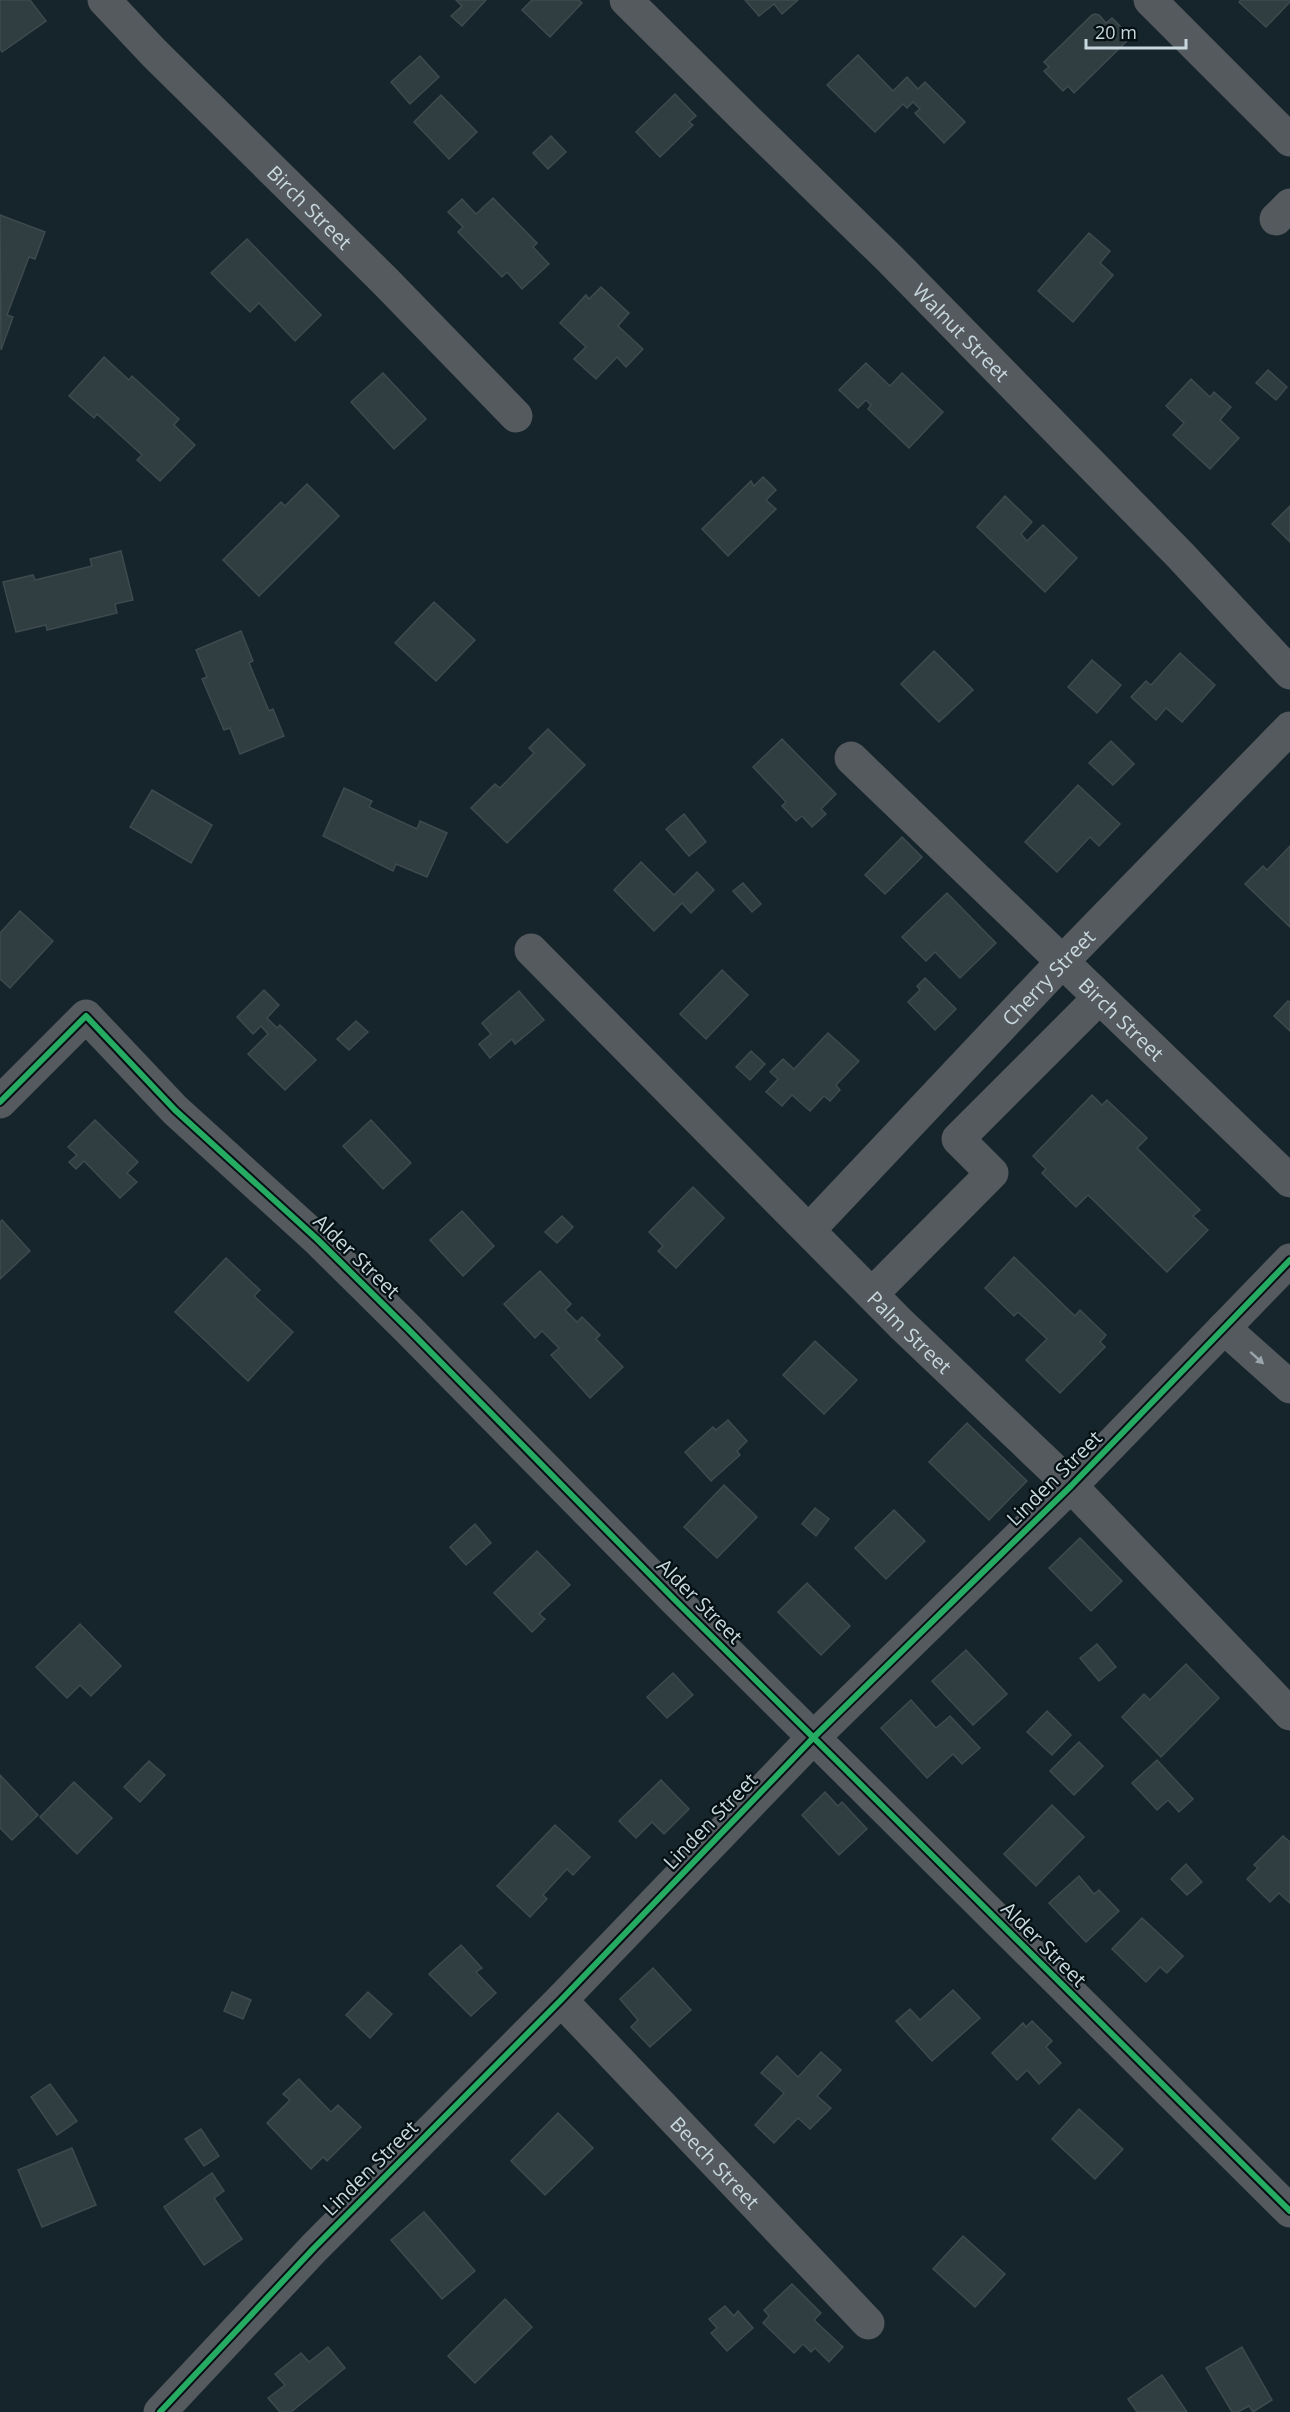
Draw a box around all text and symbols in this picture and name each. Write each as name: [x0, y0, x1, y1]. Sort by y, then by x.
scale bar: [1086, 12, 1186, 50]
text: 20 m: [1095, 20, 1137, 44]
street label: Birch Street: [262, 159, 358, 255]
street label: Walnut Street: [907, 277, 1016, 387]
street label: Cherry Street: [996, 923, 1100, 1031]
street label: Birch Street: [1073, 971, 1170, 1066]
street label: Alder Street: [308, 1208, 406, 1304]
street label: Palm Street: [862, 1285, 958, 1379]
one-way arrow: [1249, 1351, 1264, 1364]
street label: Linden Street: [1000, 1424, 1108, 1532]
street label: Alder Street: [651, 1552, 749, 1650]
street label: Linden Street: [657, 1767, 763, 1875]
street label: Alder Street: [995, 1895, 1093, 1993]
street label: Beech Street: [665, 2110, 766, 2215]
street label: Linden Street: [316, 2114, 424, 2222]

